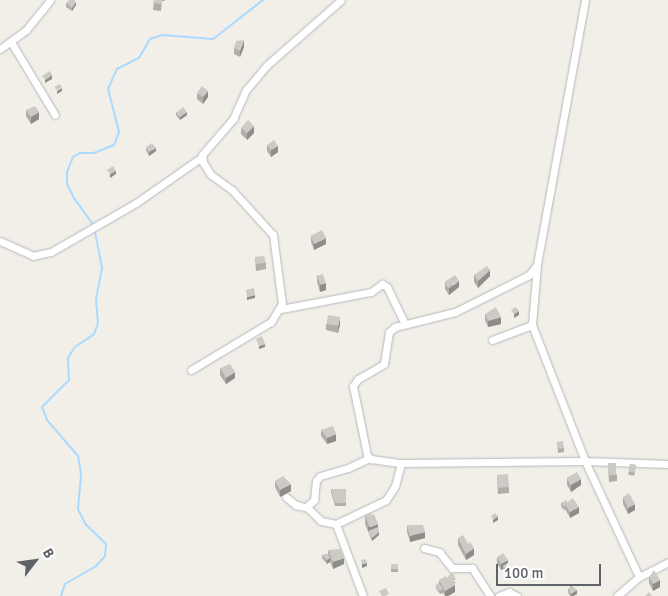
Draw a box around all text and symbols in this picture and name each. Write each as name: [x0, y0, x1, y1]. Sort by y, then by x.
north arrow: [10, 536, 60, 586]
text: B: [39, 545, 58, 561]
scale bar: [498, 554, 603, 586]
text: 100 m: [504, 564, 544, 582]

